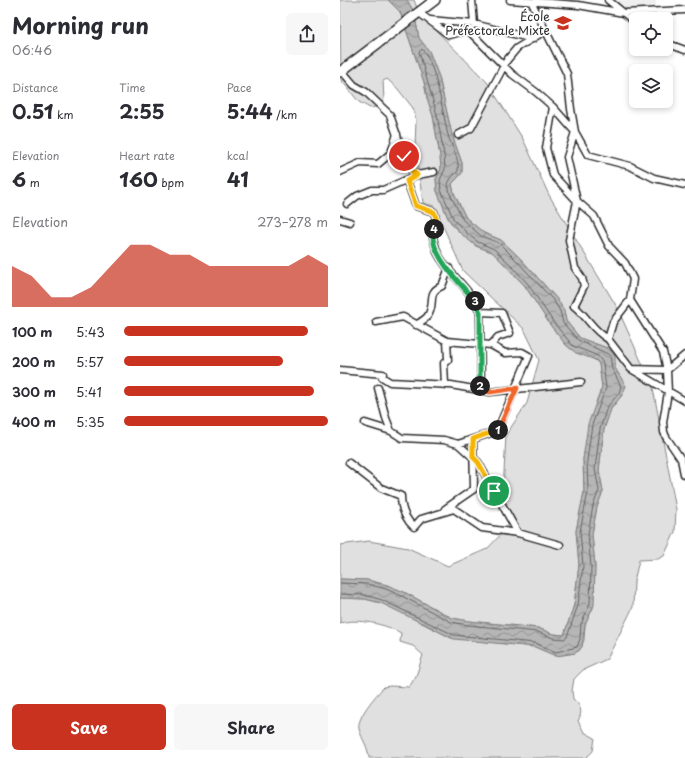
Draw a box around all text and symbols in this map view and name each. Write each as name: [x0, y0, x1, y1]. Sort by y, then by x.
place label: École Préfectorale Mixte: [445, 7, 550, 39]
text: Morning run: [12, 8, 149, 41]
map controls: [629, 12, 673, 108]
button: locate: [629, 12, 673, 56]
button: share: [286, 13, 328, 55]
school or university icon: École Préfectorale Mixte: [553, 13, 573, 33]
text: 06:46: [12, 40, 52, 59]
button: layers: [629, 64, 673, 108]
text: Distance: [12, 79, 58, 96]
text: Time: [119, 79, 145, 96]
text: Pace: [227, 79, 251, 96]
text: 0.51: [12, 96, 53, 126]
text: 2:55: [119, 96, 165, 126]
text: 5:44: [227, 96, 273, 126]
text: km: [53, 106, 73, 123]
text: /km: [273, 106, 297, 123]
pin: [387, 139, 421, 173]
icon: check: [393, 145, 415, 167]
text: Elevation: [12, 147, 59, 164]
text: Heart rate: [119, 147, 175, 164]
text: kcal: [227, 147, 249, 164]
text: 6: [12, 164, 26, 194]
text: 160: [119, 164, 158, 194]
text: 41: [227, 164, 249, 194]
text: m: [26, 174, 40, 191]
text: bpm: [158, 174, 184, 191]
text: Elevation: [12, 212, 68, 231]
text: 273–278 m: [257, 212, 328, 231]
pin: 4: [424, 219, 444, 239]
text: 4: [430, 220, 438, 237]
pin: 3: [465, 291, 485, 311]
text: 3: [471, 292, 479, 309]
text: 100 m: [12, 322, 53, 341]
text: 5:43: [76, 322, 105, 341]
text: 200 m: [12, 352, 56, 371]
text: 5:57: [76, 352, 104, 371]
pin: 2: [470, 376, 490, 396]
text: 2: [476, 377, 484, 394]
text: 300 m: [12, 382, 56, 401]
text: 5:41: [76, 382, 102, 401]
text: 400 m: [12, 412, 56, 431]
text: 5:35: [76, 412, 105, 431]
pin: 1: [488, 420, 508, 440]
text: 1: [495, 421, 501, 438]
pin: [477, 474, 511, 508]
icon: arrive: [483, 480, 505, 502]
button: Save: [12, 704, 166, 750]
button: Share: [174, 704, 328, 750]

